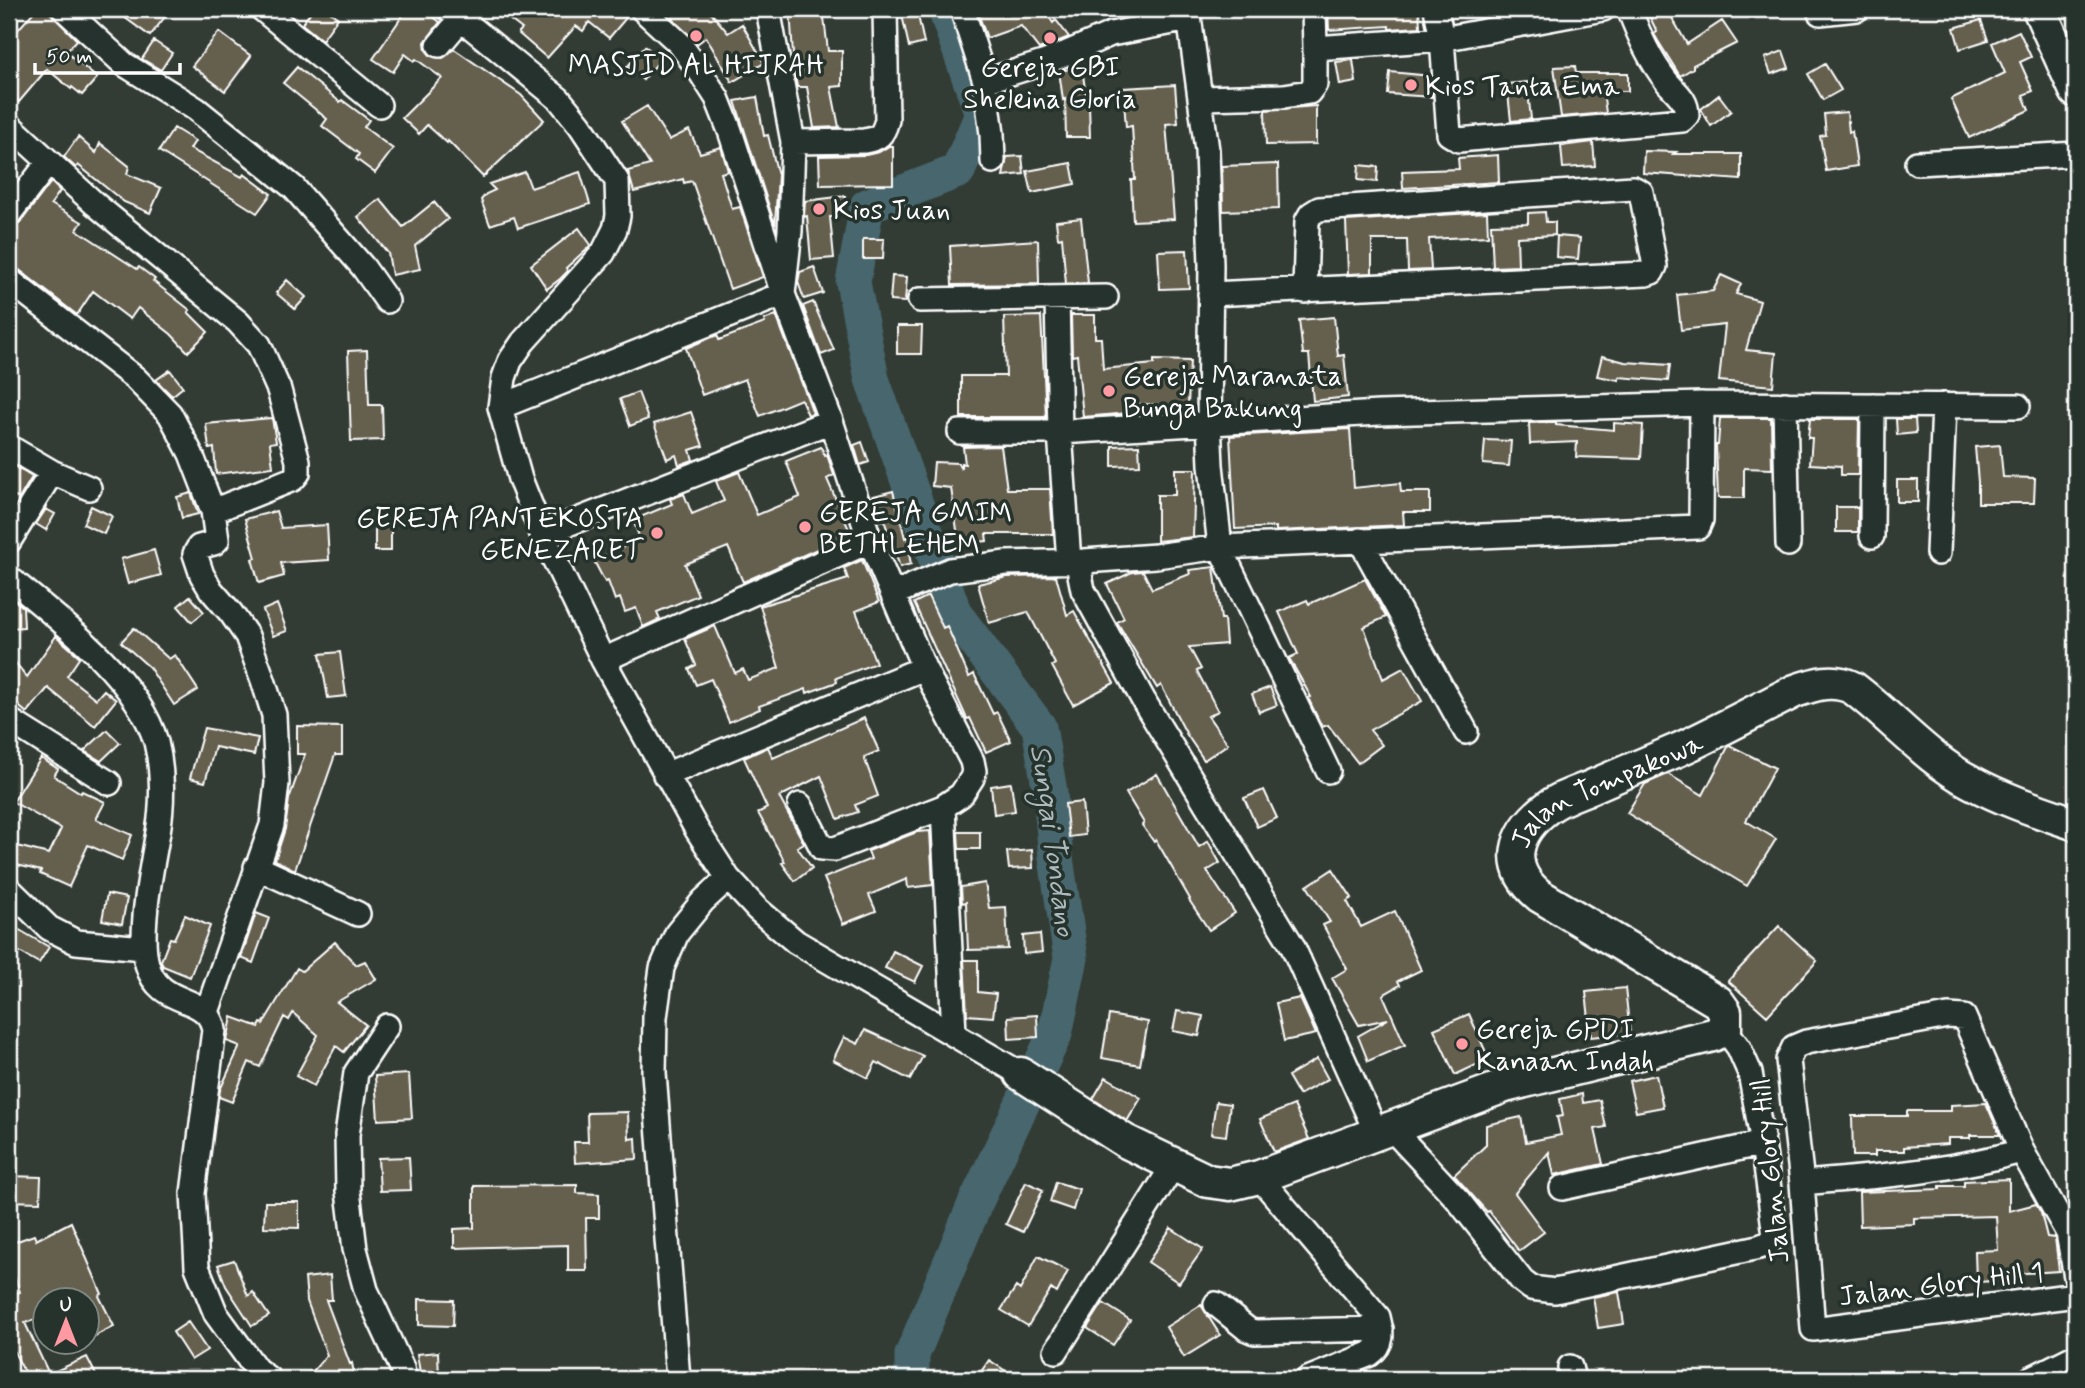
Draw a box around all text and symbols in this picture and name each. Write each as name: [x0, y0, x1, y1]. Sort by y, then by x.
marker: MASJID AL HIJRAH: [688, 28, 704, 44]
marker: Gereja GBI Sheleina Gloria: [1042, 30, 1058, 46]
scale bar: [35, 32, 180, 76]
text: 50 m: [46, 43, 93, 71]
place label: MASJID AL HIJRAH: [568, 48, 824, 85]
place label: Gereja GBI Sheleina Gloria: [963, 50, 1137, 119]
place label: Kios Tanta Ema: [1425, 69, 1620, 106]
marker: Kios Tanta Ema: [1403, 77, 1419, 93]
place label: Kios Juan: [833, 193, 950, 230]
marker: Kios Juan: [811, 201, 827, 217]
place label: Gereja Maranata Bunga Bakung: [1123, 359, 1342, 430]
marker: Gereja Maranata Bunga Bakung: [1101, 383, 1117, 399]
place label: GEREJA GMIM BETHLEHEM: [819, 495, 1013, 564]
place label: GEREJA PANTEKOSTA GENEZARET: [356, 501, 644, 570]
marker: GEREJA GMIM BETHLEHEM: [797, 519, 813, 535]
marker: GEREJA PANTEKOSTA GENEZARET: [649, 525, 665, 541]
street label: Jalan Tompakowa: [1503, 725, 1710, 854]
water label: Sungai Tondano: [1017, 742, 1085, 940]
place label: Gereja GPDI Kanaan Indah: [1476, 1012, 1654, 1081]
marker: Gereja GPDI Kanaan Indah: [1454, 1036, 1470, 1052]
street label: Jalan Glory Hill: [1743, 1076, 1800, 1265]
street label: Jalan Glory Hill 1: [1837, 1255, 2046, 1316]
north arrow: [32, 1286, 102, 1356]
text: U: [60, 1293, 72, 1318]

